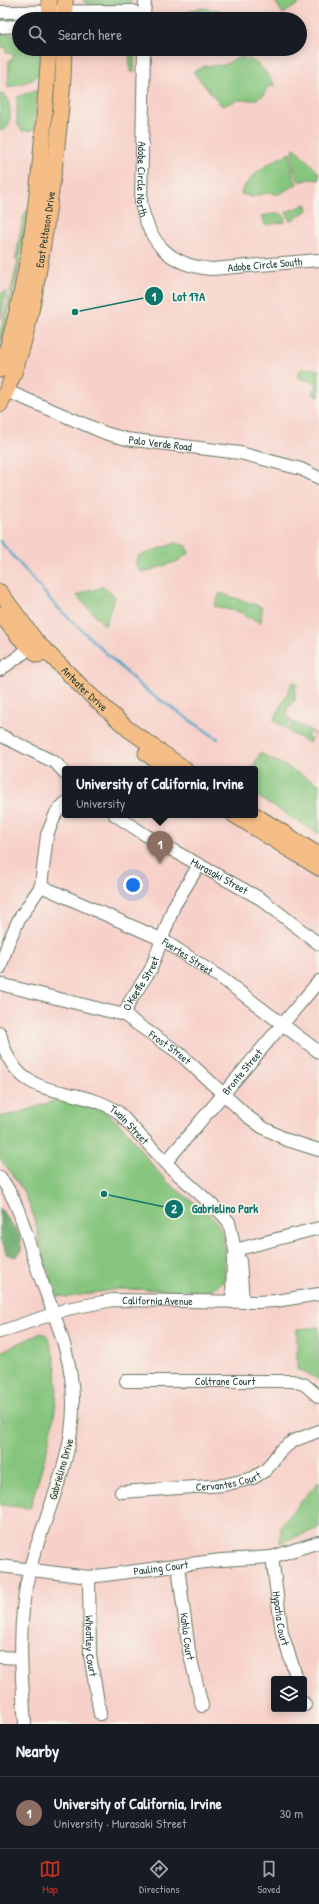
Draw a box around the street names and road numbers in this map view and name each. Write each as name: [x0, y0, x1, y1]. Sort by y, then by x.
street label: Adobe Circle North: [134, 141, 151, 219]
street label: East Peltason Drive: [32, 190, 58, 269]
street label: Adobe Circle South: [227, 254, 303, 275]
street label: Palo Verde Road: [128, 432, 193, 454]
street label: Anteater Drive: [59, 664, 111, 715]
street label: Murasaki Street: [188, 855, 251, 898]
street label: Fuertes Street: [159, 934, 216, 978]
street label: O'Keeffe Street: [120, 954, 162, 1013]
street label: Frost Street: [145, 1027, 194, 1068]
street label: Bronte Street: [219, 1046, 266, 1098]
street label: Twain Street: [107, 1102, 152, 1147]
street label: California Avenue: [122, 1293, 193, 1308]
street label: Coltrane Court: [195, 1374, 256, 1388]
street label: Gabrielino Drive: [46, 1436, 77, 1501]
street label: Cervantes Court: [195, 1468, 264, 1494]
street label: Pauling Court: [133, 1557, 189, 1578]
street label: Hypatia Court: [270, 1590, 293, 1648]
street label: Kahlo Court: [177, 1612, 198, 1662]
street label: Wheatley Court: [82, 1615, 101, 1678]

